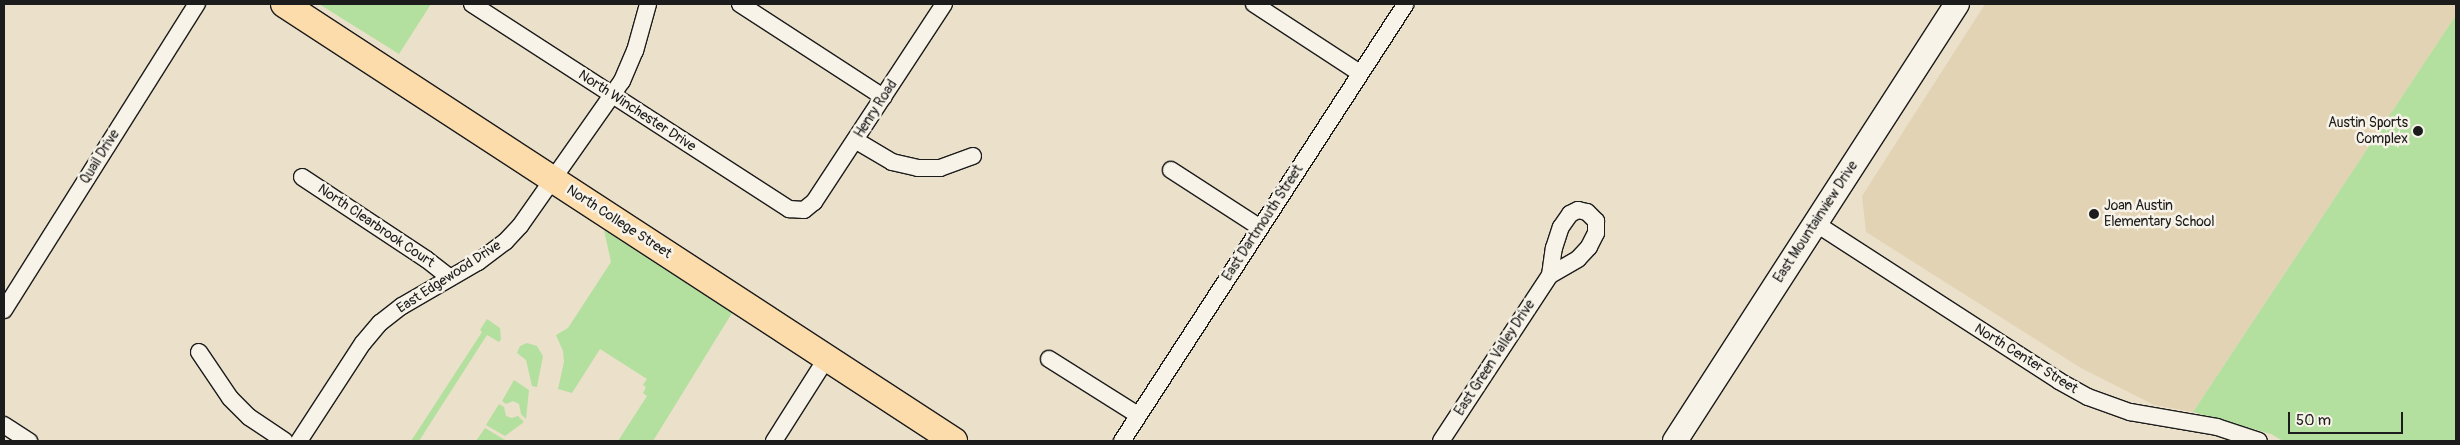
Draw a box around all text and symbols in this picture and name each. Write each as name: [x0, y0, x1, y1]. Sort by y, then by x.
street label: North Winchester Drive: [575, 67, 699, 155]
street label: Henry Road: [851, 77, 901, 141]
place label: Austin Sports Complex: [2328, 115, 2408, 148]
marker: Austin Sports Complex: [2412, 125, 2424, 137]
street label: Quail Drive: [77, 127, 123, 187]
street label: East Mountainview Drive: [1770, 158, 1862, 286]
street label: East Dartmouth Street: [1219, 162, 1307, 284]
street label: North Clearbrook Court: [315, 181, 437, 271]
street label: North College Street: [563, 182, 675, 262]
place label: Joan Austin Elementary School: [2104, 198, 2215, 230]
marker: Joan Austin Elementary School: [2088, 208, 2100, 220]
street label: East Edgewood Drive: [394, 237, 504, 317]
street label: East Green Valley Drive: [1451, 297, 1539, 419]
street label: North Center Street: [1971, 320, 2081, 398]
scale bar: [2290, 402, 2405, 434]
text: 50 m: [2296, 411, 2331, 430]

